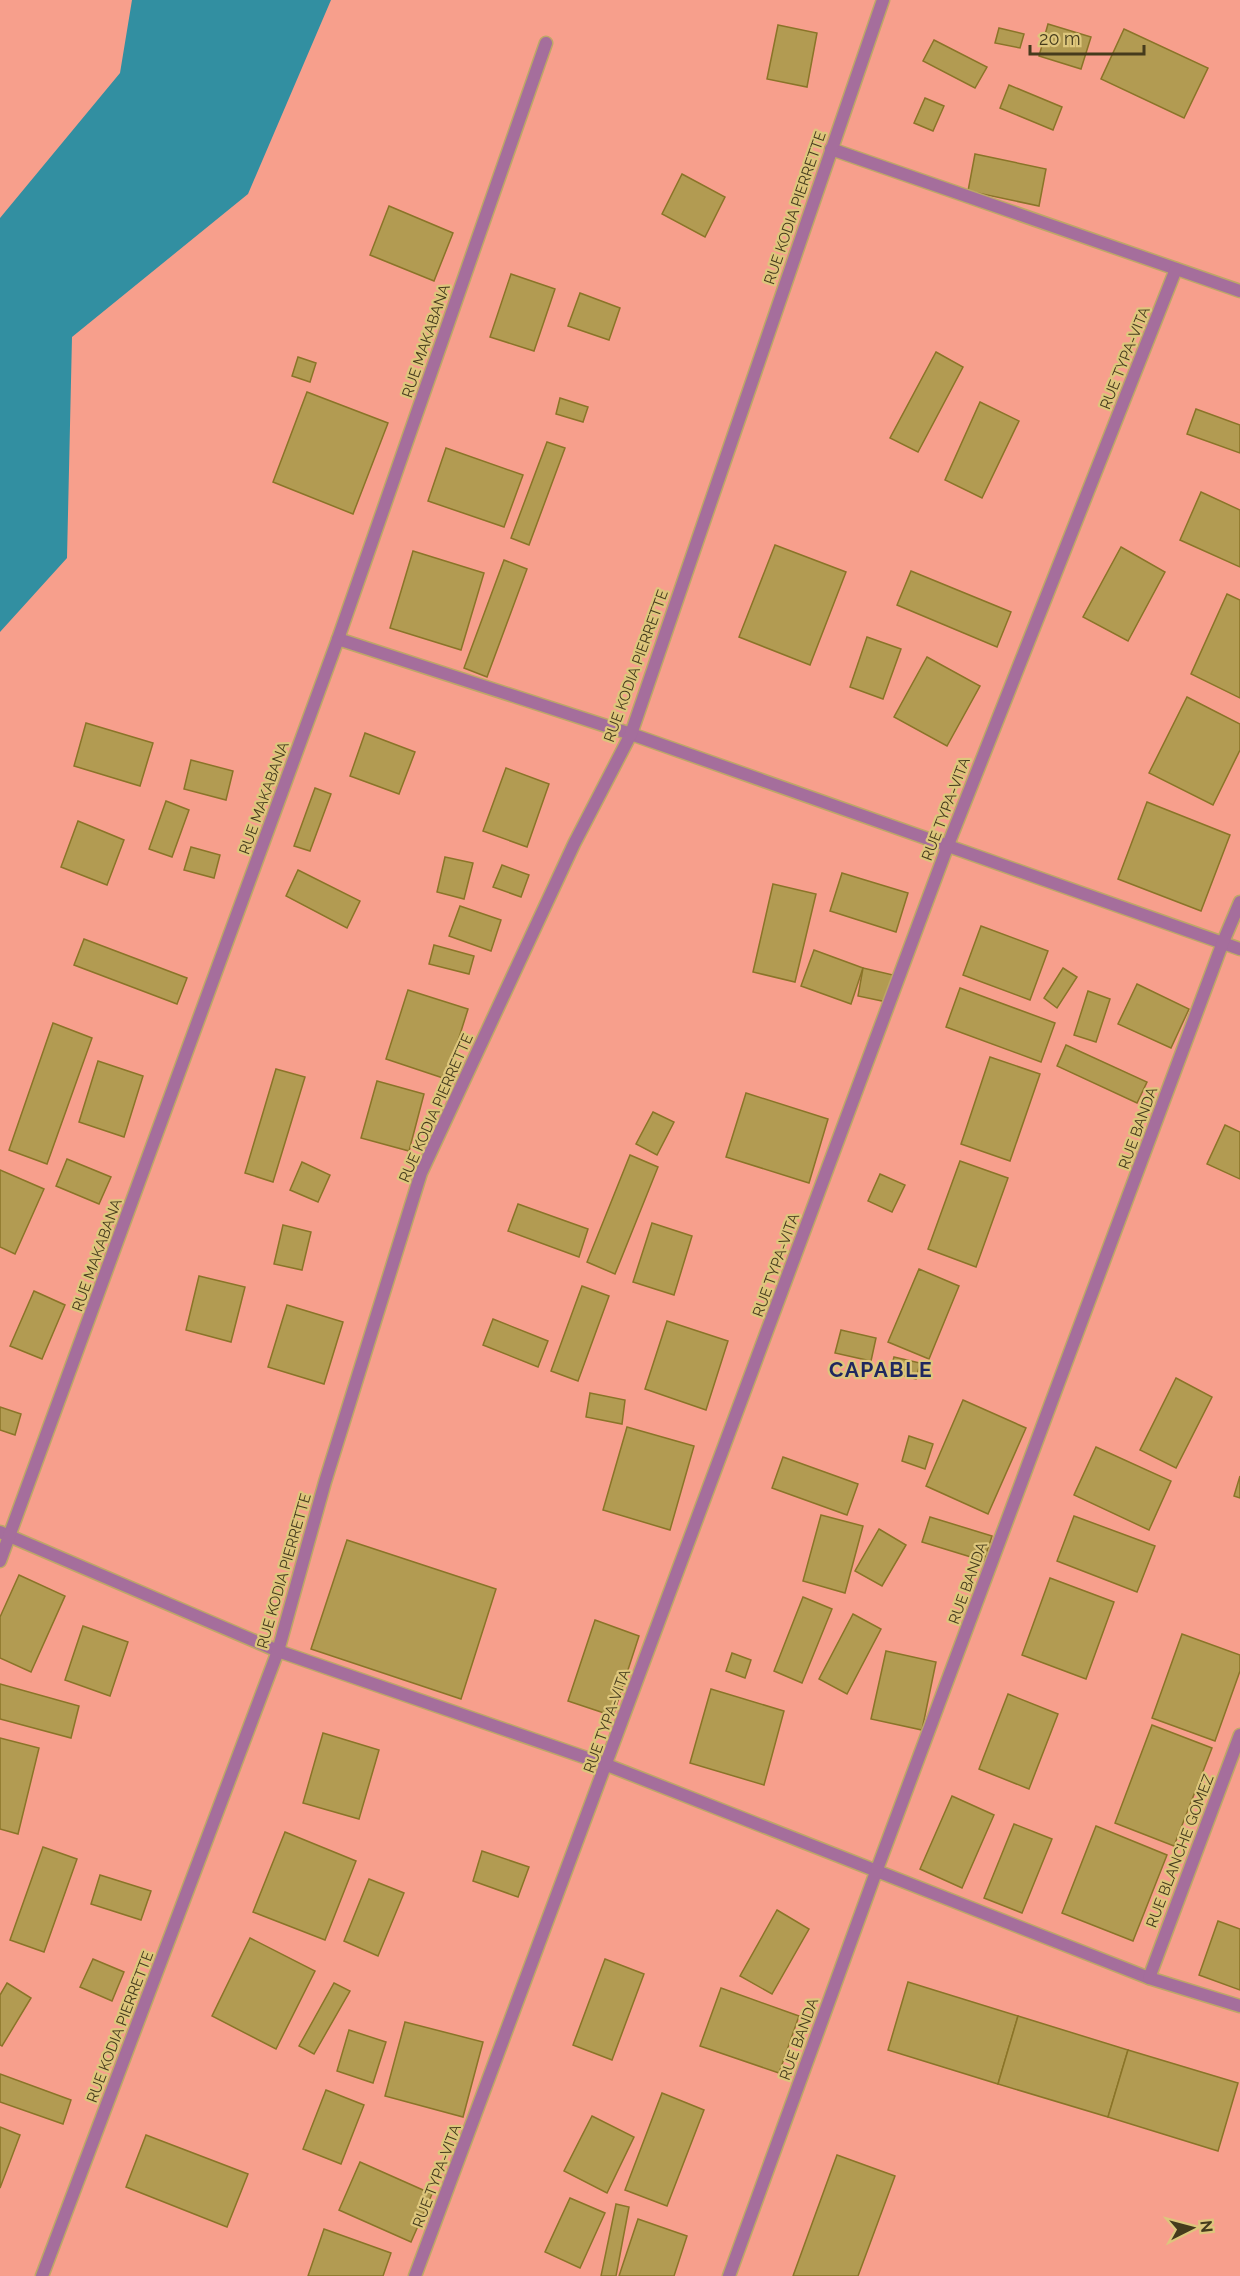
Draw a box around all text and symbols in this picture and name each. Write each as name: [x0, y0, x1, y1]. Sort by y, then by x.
scale bar: [1030, 18, 1144, 56]
text: 20 m: [1039, 28, 1081, 49]
street label: RUE KODIA PIERRETTE: [760, 129, 830, 287]
street label: RUE MAKABANA: [398, 282, 454, 400]
street label: RUE TYPA-VITA: [1096, 304, 1154, 412]
street label: RUE KODIA PIERRETTE: [600, 587, 672, 745]
street label: RUE MAKABANA: [235, 739, 293, 857]
street label: RUE TYPA-VITA: [918, 755, 974, 863]
street label: RUE KODIA PIERRETTE: [395, 1031, 477, 1185]
street label: RUE BANDA: [1115, 1084, 1161, 1172]
street label: RUE MAKABANA: [68, 1196, 126, 1314]
street label: RUE TYPA-VITA: [749, 1211, 803, 1319]
district label: CAPABLE: [829, 1357, 933, 1382]
street label: RUE KODIA PIERRETTE: [253, 1491, 315, 1651]
street label: RUE BANDA: [945, 1539, 991, 1627]
street label: RUE TYPA-VITA: [580, 1667, 634, 1775]
street label: RUE BLANCHE GOMEZ: [1142, 1772, 1218, 1930]
street label: RUE KODIA PIERRETTE: [83, 1949, 157, 2105]
street label: RUE BANDA: [776, 1995, 822, 2083]
street label: RUE TYPA-VITA: [409, 2122, 465, 2230]
north arrow: [1162, 2198, 1222, 2258]
text: N: [1196, 2219, 1217, 2234]

